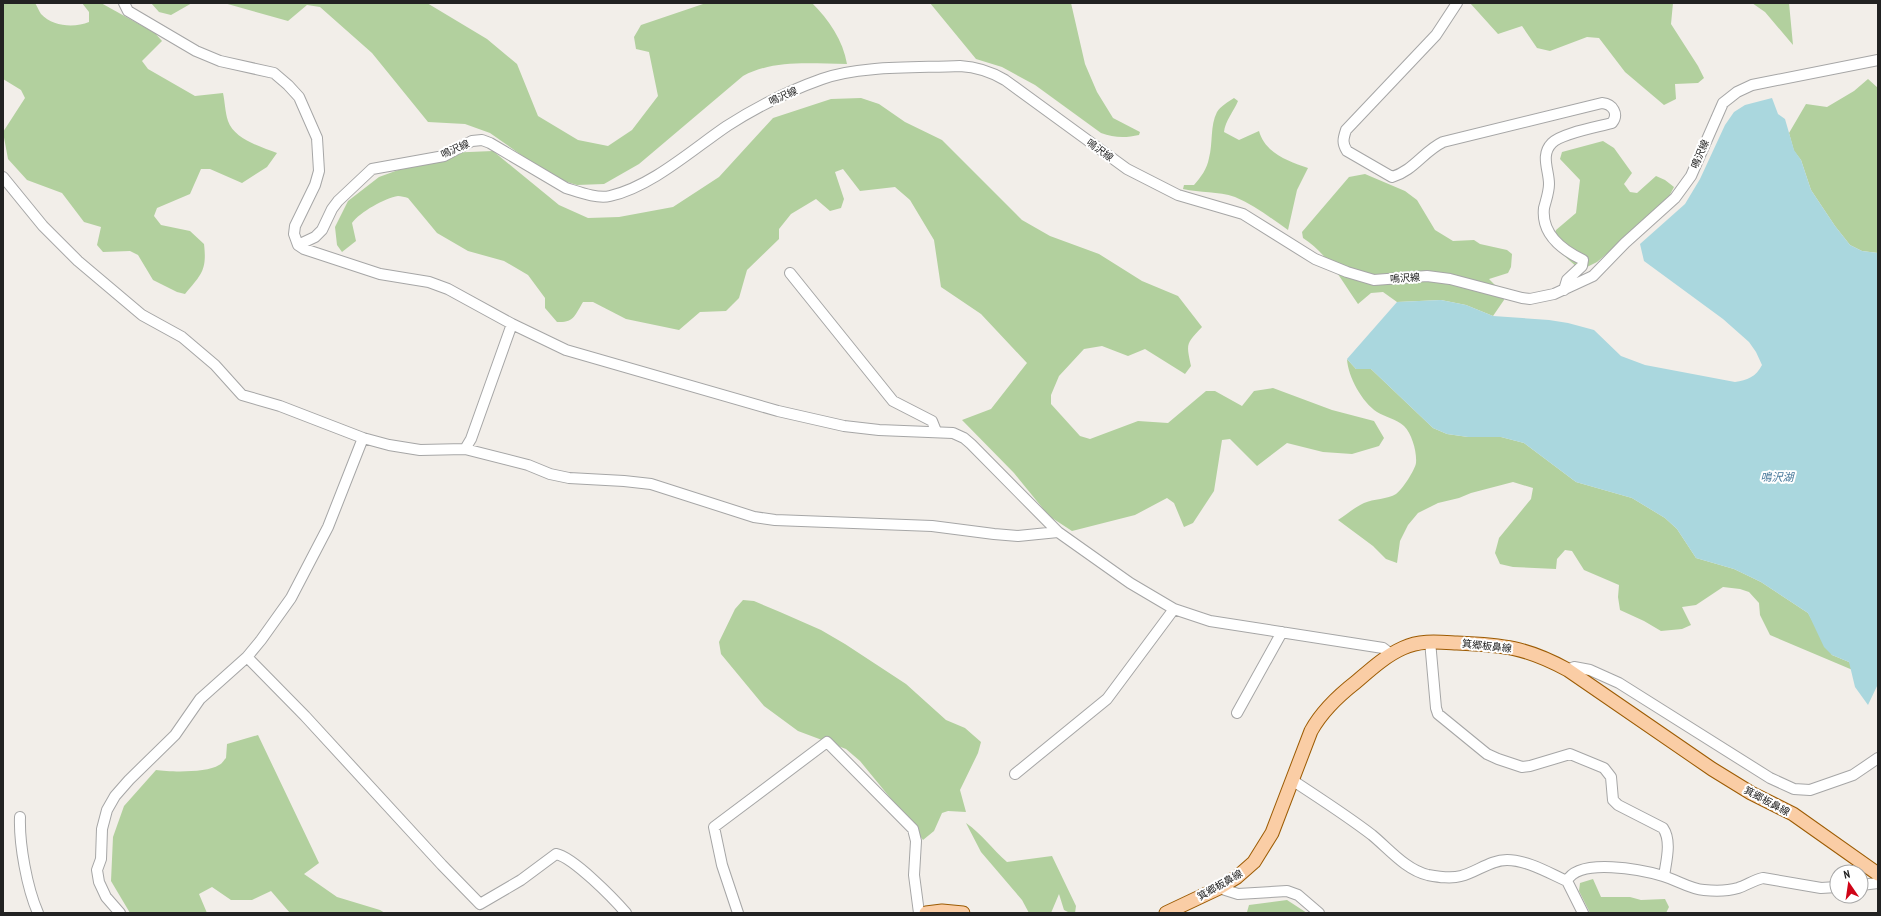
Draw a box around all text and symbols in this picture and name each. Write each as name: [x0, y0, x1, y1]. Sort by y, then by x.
street label: 鳴沢線: [767, 84, 799, 108]
street label: 鳴沢線: [1084, 136, 1116, 164]
street label: 鳴沢線: [439, 137, 471, 161]
street label: 鳴沢線: [1688, 138, 1712, 170]
street label: 鳴沢線: [1390, 270, 1420, 286]
water label: 鳴沢湖: [1761, 470, 1795, 484]
street label: 箕郷板鼻線: [1461, 637, 1513, 655]
street label: 箕郷板鼻線: [1742, 784, 1792, 818]
north arrow: [1829, 864, 1869, 904]
street label: 箕郷板鼻線: [1195, 867, 1245, 903]
text: N: [1842, 867, 1851, 882]

